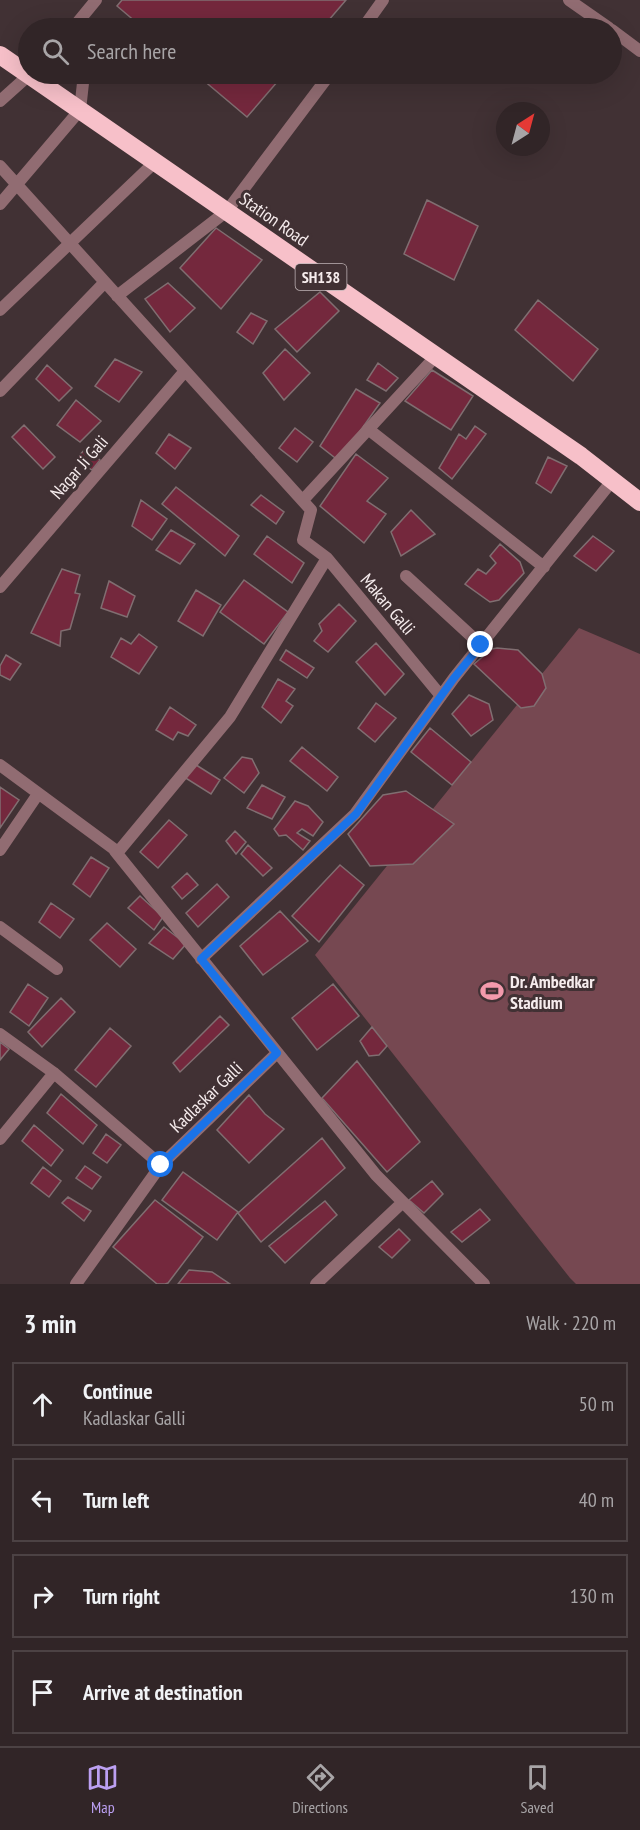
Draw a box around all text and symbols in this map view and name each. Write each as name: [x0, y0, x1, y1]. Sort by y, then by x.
search box: [18, 18, 622, 84]
icon: search: [39, 35, 72, 68]
text: Search here: [87, 37, 176, 65]
north arrow: [496, 102, 550, 156]
street label: Station Road: [235, 187, 313, 251]
road number: SH138: [296, 264, 346, 290]
street label: Nagar Ji Gali: [45, 430, 113, 504]
street label: Makan Galli: [356, 569, 420, 639]
route end: [467, 631, 493, 657]
place label: Dr. Ambedkar Stadium: [510, 970, 595, 1014]
sports icon: Dr. Ambedkar Stadium: [479, 978, 505, 1004]
street label: Kadlaskar Galli: [165, 1057, 247, 1137]
route start: [147, 1151, 173, 1177]
text: 3 min: [24, 1307, 77, 1340]
text: Walk · 220 m: [526, 1310, 616, 1336]
text: Continue: [83, 1377, 153, 1405]
icon: ahead: [26, 1388, 59, 1421]
text: 50 m: [579, 1391, 614, 1417]
text: Kadlaskar Galli: [83, 1405, 186, 1431]
icon: left: [26, 1484, 59, 1517]
text: Turn left: [83, 1486, 149, 1514]
text: 40 m: [579, 1487, 614, 1513]
icon: right: [26, 1580, 59, 1613]
text: Turn right: [83, 1582, 160, 1610]
text: 130 m: [570, 1583, 614, 1609]
icon: arrive: [26, 1676, 59, 1709]
text: Arrive at destination: [83, 1678, 243, 1706]
tab: Map: [86, 1761, 119, 1817]
tab: Directions: [292, 1761, 348, 1817]
tab: Saved: [521, 1761, 554, 1817]

